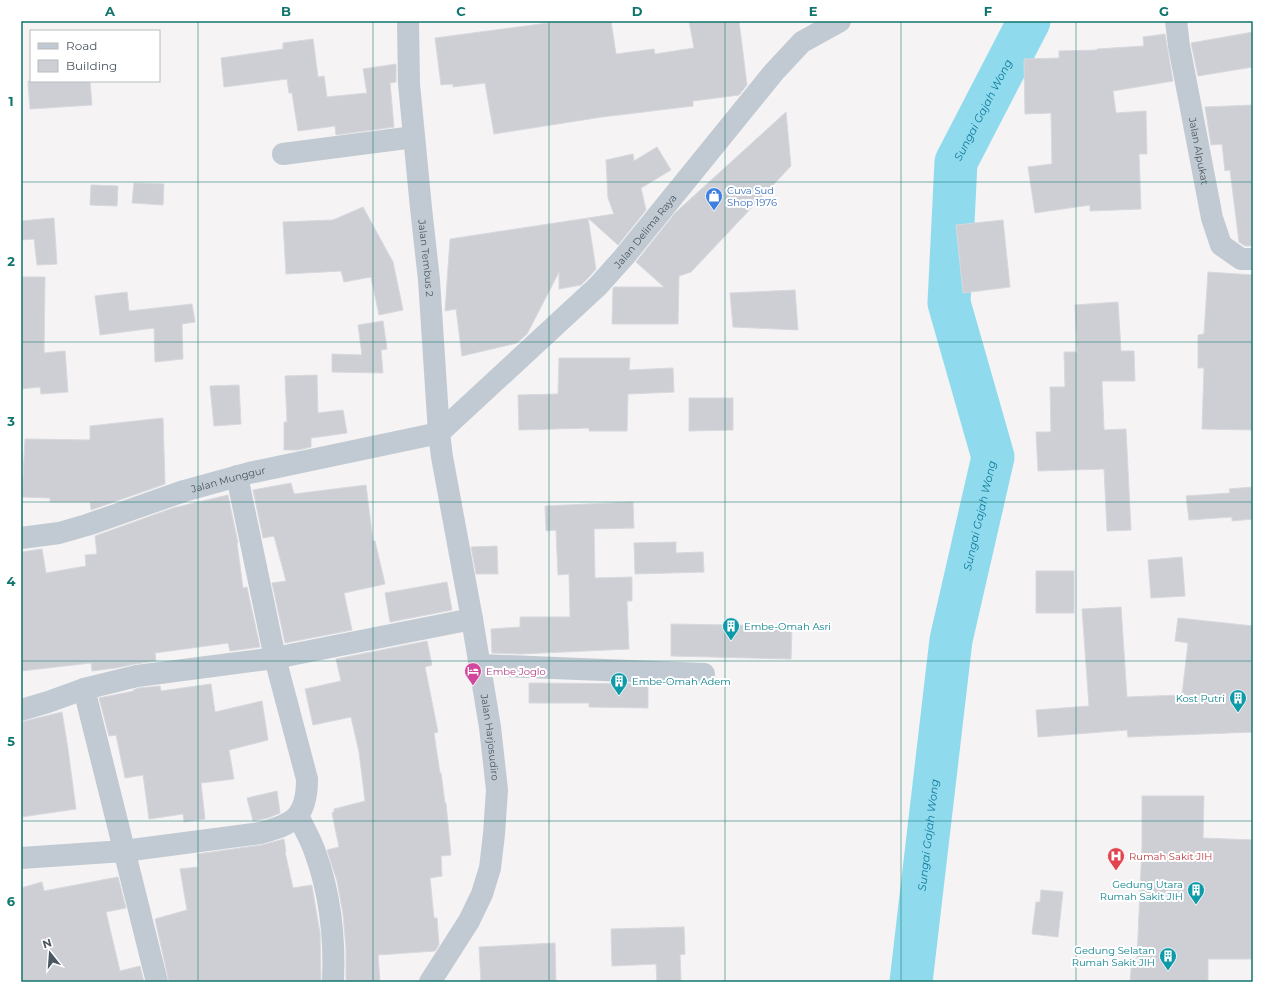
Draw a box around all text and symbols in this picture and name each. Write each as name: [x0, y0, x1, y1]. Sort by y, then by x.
text: A: [104, 3, 116, 19]
text: B: [281, 3, 291, 19]
text: C: [456, 3, 466, 19]
text: D: [632, 3, 643, 19]
text: E: [809, 3, 818, 19]
text: F: [984, 3, 992, 19]
text: G: [1159, 3, 1169, 19]
legend: [30, 30, 160, 82]
text: Road: [66, 38, 97, 53]
water label: Sungai Gajah Wong: [951, 56, 1015, 163]
text: Building: [66, 58, 117, 73]
text: 1: [8, 93, 14, 109]
street label: Jalan Alpukat: [1186, 115, 1211, 186]
place label: Cuva Sud Shop 1976: [727, 184, 777, 209]
shop icon: Cuva Sud Shop 1976: [704, 186, 724, 211]
street label: Jalan Delima Raya: [611, 192, 679, 272]
street label: Jalan Tembus 2: [415, 218, 436, 297]
text: 2: [7, 253, 15, 269]
text: 3: [6, 413, 15, 429]
water label: Sungai Gajah Wong: [960, 459, 999, 572]
street label: Jalan Munggur: [189, 464, 267, 496]
text: 4: [7, 573, 16, 589]
building icon: Embe-Omah Asri: [721, 616, 741, 641]
place label: Embe-Omah Asri: [744, 620, 831, 633]
hotel icon: Embe Joglo: [463, 661, 483, 686]
place label: Embe Joglo: [486, 665, 546, 678]
building icon: Embe-Omah Adem: [609, 671, 629, 696]
place label: Embe-Omah Adem: [632, 675, 731, 688]
building icon: Kost Putri: [1228, 688, 1248, 713]
street label: Jalan Harjosudiro: [477, 692, 502, 781]
place label: Kost Putri: [1176, 692, 1225, 705]
text: 5: [7, 733, 15, 749]
water label: Sungai Gajah Wong: [915, 778, 942, 892]
hospital icon: Rumah Sakit JIH: [1106, 846, 1126, 871]
place label: Rumah Sakit JIH: [1129, 850, 1212, 863]
place label: Gedung Utara Rumah Sakit JIH: [1100, 878, 1183, 903]
building icon: Gedung Utara Rumah Sakit JIH: [1186, 880, 1206, 905]
text: 6: [7, 893, 16, 909]
north arrow: [30, 933, 70, 973]
text: N: [41, 935, 53, 951]
place label: Gedung Selatan Rumah Sakit JIH: [1072, 944, 1155, 969]
building icon: Gedung Selatan Rumah Sakit JIH: [1158, 946, 1178, 971]

